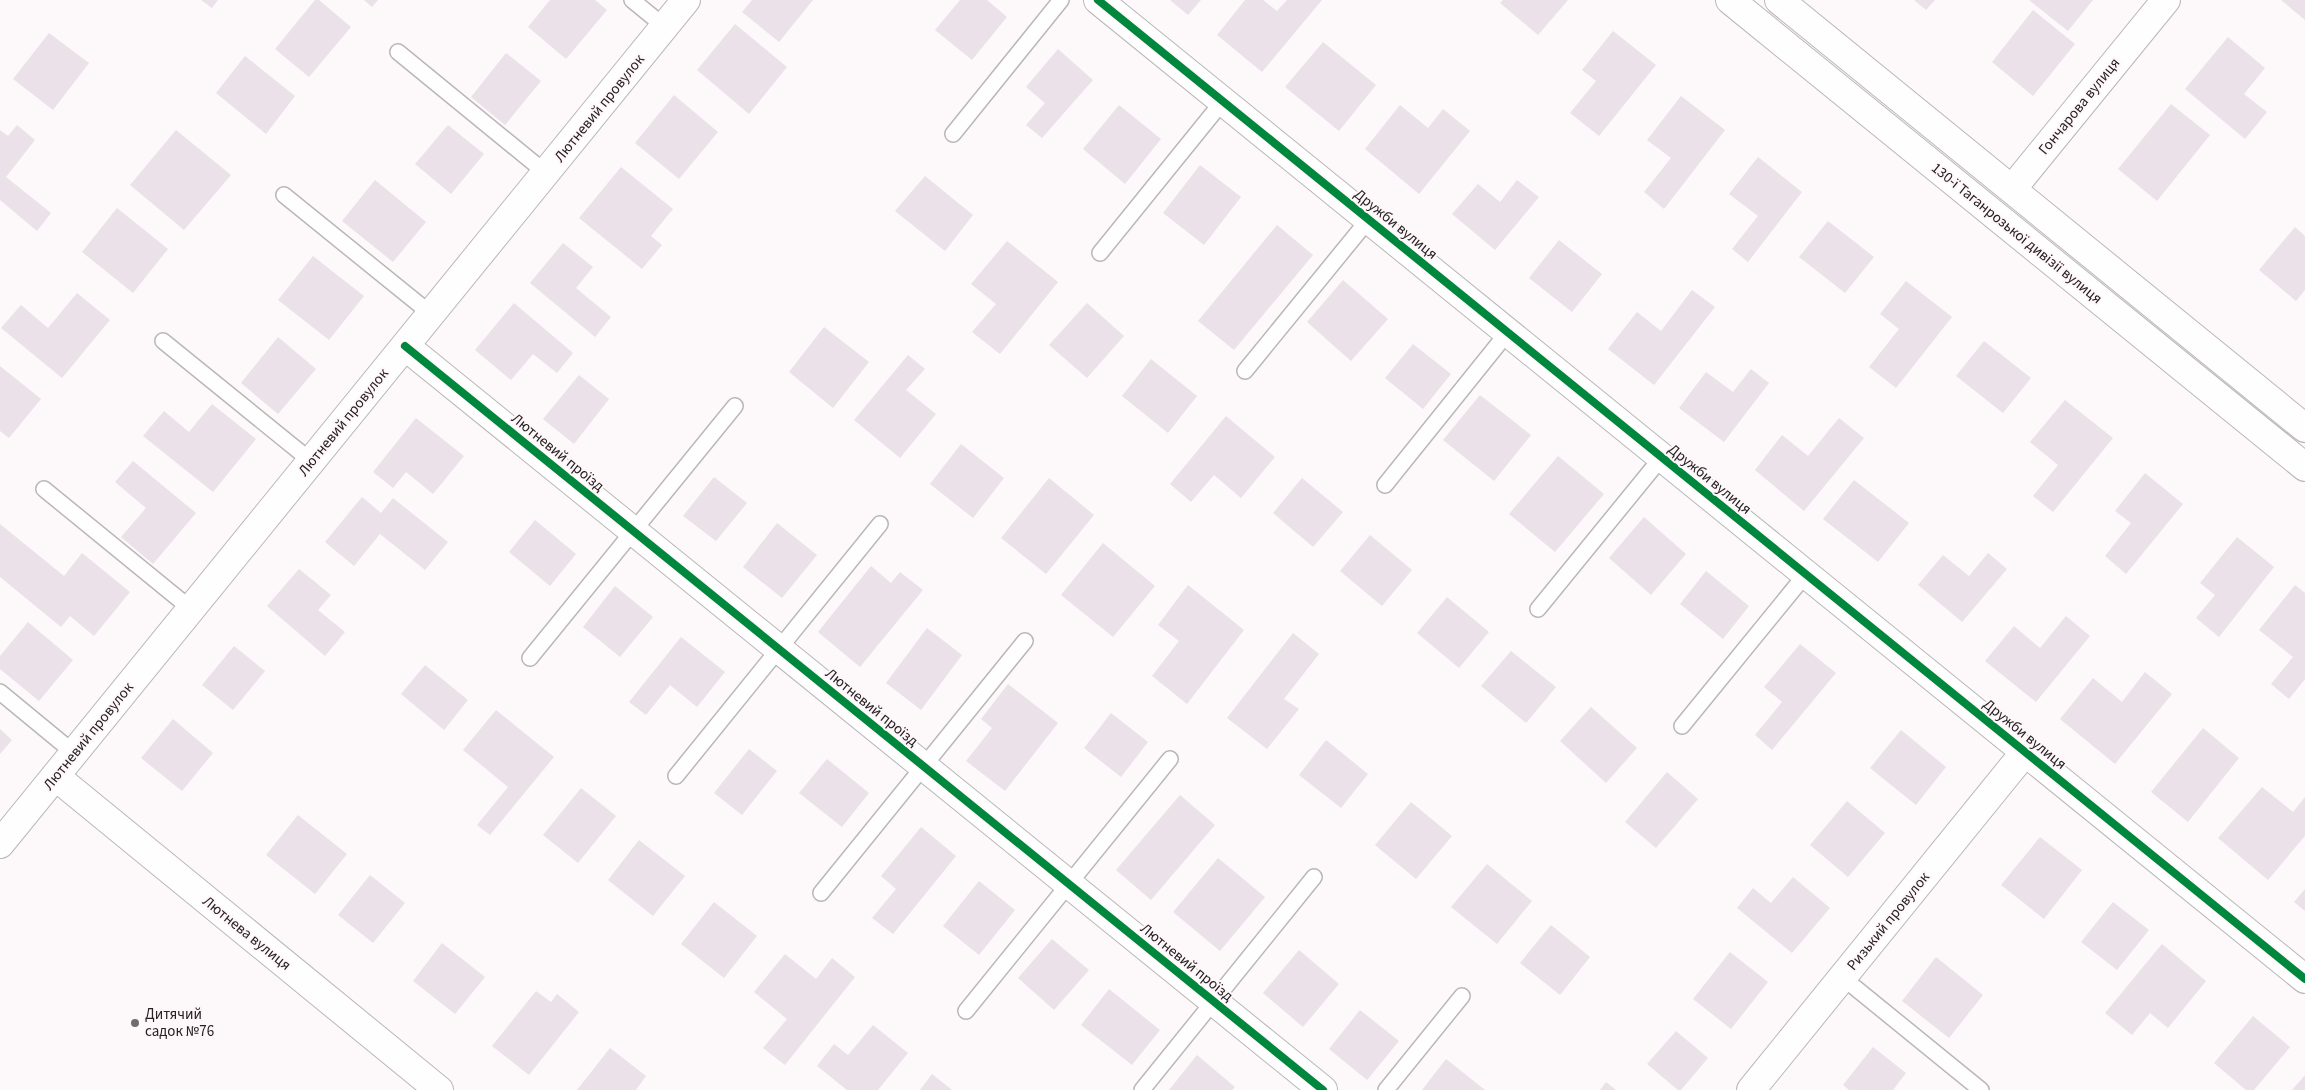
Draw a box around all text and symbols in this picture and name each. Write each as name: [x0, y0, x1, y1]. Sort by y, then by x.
street label: Лютневий провулок: [549, 49, 650, 167]
street label: Гончарова вулиця: [2034, 53, 2125, 159]
street label: 130-ї Таганрозької дивізії вулиця: [1927, 158, 2107, 309]
street label: Дружби вулиця: [1349, 184, 1442, 265]
street label: Лютневий провулок: [293, 363, 394, 481]
street label: Лютневий проїзд: [507, 408, 609, 496]
street label: Дружби вулиця: [1663, 439, 1756, 520]
street label: Лютневий проїзд: [821, 663, 923, 751]
street label: Лютневий провулок: [38, 677, 139, 795]
street label: Дружби вулиця: [1978, 694, 2071, 775]
street label: Ризький провулок: [1842, 867, 1935, 975]
street label: Лютнева вулиця: [198, 891, 295, 976]
street label: Лютневий проїзд: [1136, 918, 1238, 1006]
place label: Дитячий садок №76: [145, 1004, 214, 1042]
marker: Дитячий садок №76: [129, 1017, 141, 1029]

